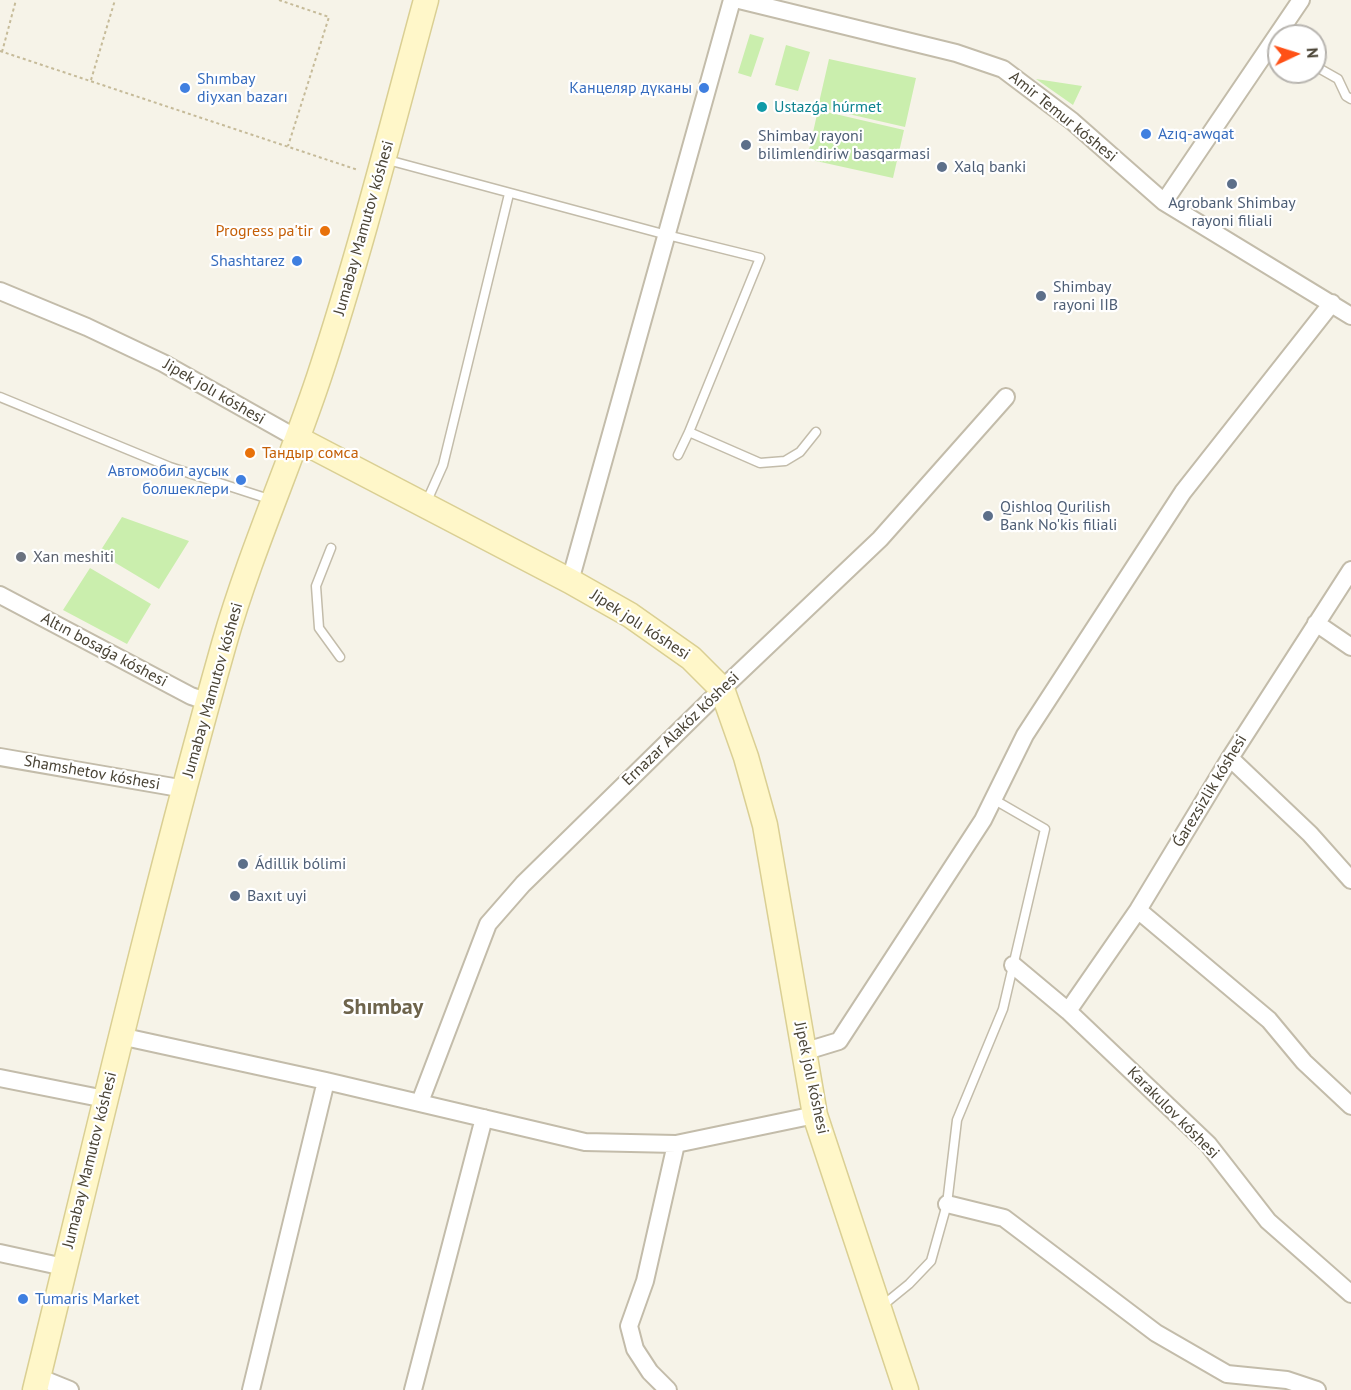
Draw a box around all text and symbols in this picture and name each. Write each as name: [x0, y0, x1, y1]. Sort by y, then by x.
north arrow: [1267, 24, 1327, 84]
text: N: [1303, 47, 1323, 59]
street label: Amir Temur kóshesi: [1005, 68, 1121, 166]
place label: Shımbay diyxan bazarı: [197, 69, 288, 107]
place label: Канцеляр дүканы: [569, 78, 692, 98]
marker: Shımbay diyxan bazarı: [178, 81, 192, 95]
marker: Канцеляр дүканы: [697, 81, 711, 95]
place label: Ustazǵa húrmet: [774, 97, 882, 117]
marker: Ustazǵa húrmet: [755, 100, 769, 114]
place label: Azıq-awqat: [1158, 124, 1234, 144]
place label: Shimbay rayoni bilimlendiriw basqarmasi: [758, 126, 930, 164]
marker: Azıq-awqat: [1139, 127, 1153, 141]
street label: Jumabay Mamutov kóshesi: [330, 138, 398, 318]
marker: Shimbay rayoni bilimlendiriw basqarmasi: [739, 138, 753, 152]
place label: Xalq banki: [954, 157, 1026, 177]
marker: Xalq banki: [935, 160, 949, 174]
marker: Agrobank Shimbay rayoni filiali: [1225, 177, 1239, 191]
place label: Agrobank Shimbay rayoni filiali: [1168, 193, 1296, 231]
place label: Progress pa'tir: [216, 221, 313, 241]
marker: Progress pa'tir: [318, 224, 332, 238]
place label: Shashtarez: [210, 251, 285, 271]
marker: Shashtarez: [290, 254, 304, 268]
place label: Shimbay rayoni IIB: [1053, 277, 1118, 315]
marker: Shimbay rayoni IIB: [1034, 289, 1048, 303]
street label: Jipek jolı kóshesi: [160, 355, 268, 429]
place label: Тандыр сомса: [262, 443, 359, 463]
marker: Тандыр сомса: [243, 446, 257, 460]
place label: Автомобил аусык болшеклери: [108, 461, 229, 499]
marker: Автомобил аусык болшеклери: [234, 473, 248, 487]
place label: Qishloq Qurilish Bank No'kis filiali: [1000, 497, 1117, 535]
marker: Qishloq Qurilish Bank No'kis filiali: [981, 509, 995, 523]
place label: Xan meshiti: [33, 547, 114, 567]
marker: Xan meshiti: [14, 550, 28, 564]
street label: Jipek jolı kóshesi: [587, 586, 693, 664]
street label: Jumabay Mamutov kóshesi: [179, 600, 247, 780]
street label: Altın bosaǵa kóshesi: [38, 609, 170, 691]
street label: Ernazar Alakóz kóshesi: [618, 668, 744, 790]
street label: Ǵarezsizlik kóshesi: [1169, 731, 1251, 851]
street label: Shamshetov kóshesi: [22, 752, 162, 794]
place label: Ádillik bólimi: [255, 854, 346, 874]
marker: Ádillik bólimi: [236, 857, 250, 871]
place label: Baxıt uyi: [247, 886, 307, 906]
marker: Baxıt uyi: [228, 889, 242, 903]
district label: Shımbay: [343, 995, 423, 1021]
street label: Jipek jolı kóshesi: [790, 1020, 832, 1136]
street label: Karakulov kóshesi: [1123, 1063, 1223, 1163]
street label: Jumabay Mamutov kóshesi: [59, 1070, 121, 1250]
place label: Tumaris Market: [35, 1289, 140, 1309]
marker: Tumaris Market: [16, 1292, 30, 1306]

